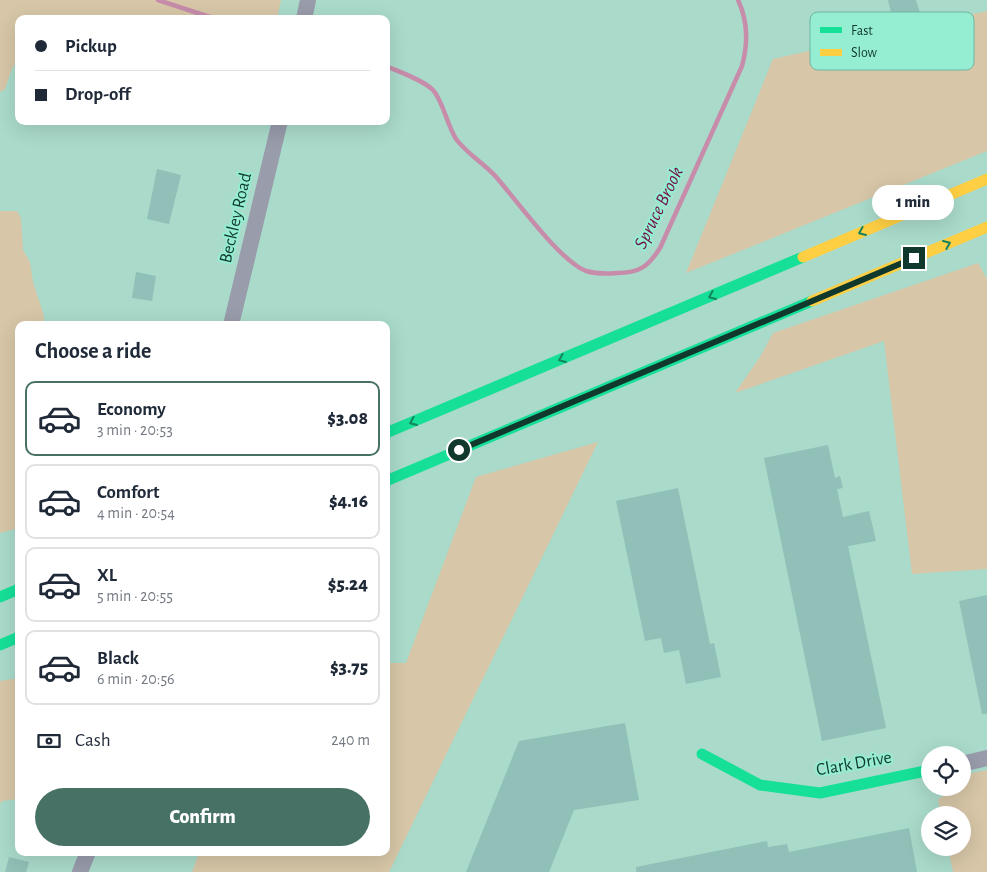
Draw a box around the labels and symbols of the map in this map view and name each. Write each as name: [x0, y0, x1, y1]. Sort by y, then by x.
legend: [810, 12, 974, 70]
text: Fast: [851, 24, 873, 38]
text: Slow: [851, 46, 878, 60]
water label: Spruce Brook: [631, 164, 687, 252]
street label: Beckley Road: [217, 171, 255, 265]
callout: 1 min: [873, 186, 955, 220]
one-way arrow: [858, 227, 866, 237]
one-way arrow: [942, 240, 951, 250]
route end: [903, 247, 925, 269]
one-way arrow: [708, 289, 717, 300]
one-way arrow: [558, 353, 567, 363]
one-way arrow: [409, 416, 418, 427]
route start: [448, 439, 470, 461]
street label: Clark Drive: [815, 749, 893, 779]

